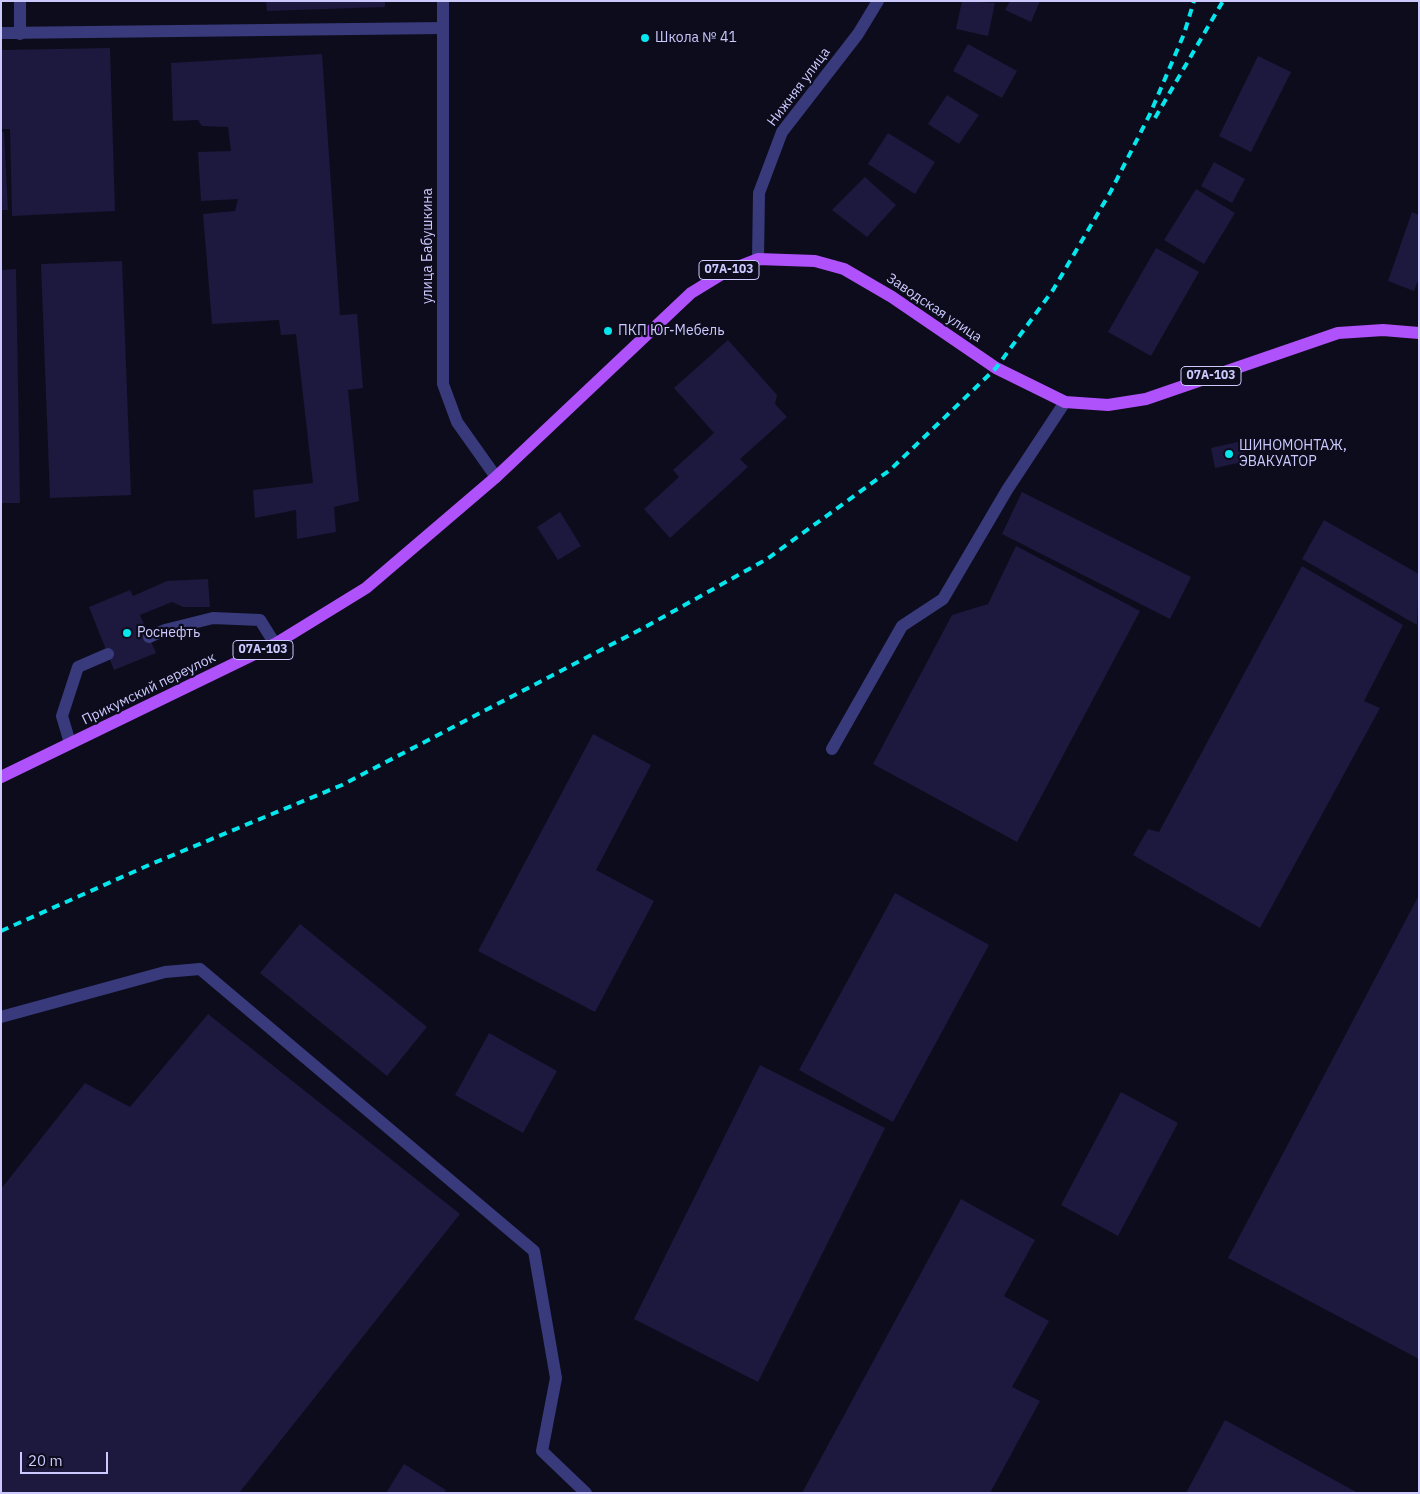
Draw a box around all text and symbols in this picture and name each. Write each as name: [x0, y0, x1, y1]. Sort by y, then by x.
place label: Школа № 41: [655, 30, 737, 46]
marker: Школа № 41: [639, 32, 651, 44]
street label: Нижняя улица: [764, 44, 834, 130]
street label: улица Бабушкина: [420, 188, 436, 304]
road number: 07А-103: [699, 260, 759, 280]
street label: Заводская улица: [883, 270, 985, 346]
place label: ПКП Юг-Мебель: [618, 323, 724, 339]
marker: ПКП Юг-Мебель: [602, 325, 614, 337]
road number: 07А-103: [1181, 366, 1241, 386]
place label: ШИНОМОНТАЖ, ЭВАКУАТОР: [1239, 438, 1347, 471]
marker: ШИНОМОНТАЖ, ЭВАКУАТОР: [1223, 448, 1235, 460]
place label: Роснефть: [137, 625, 200, 641]
marker: Роснефть: [121, 627, 133, 639]
road number: 07А-103: [233, 640, 293, 660]
street label: Прикумский переулок: [79, 649, 219, 729]
scale bar: [22, 1442, 110, 1474]
text: 20 m: [28, 1451, 63, 1470]

